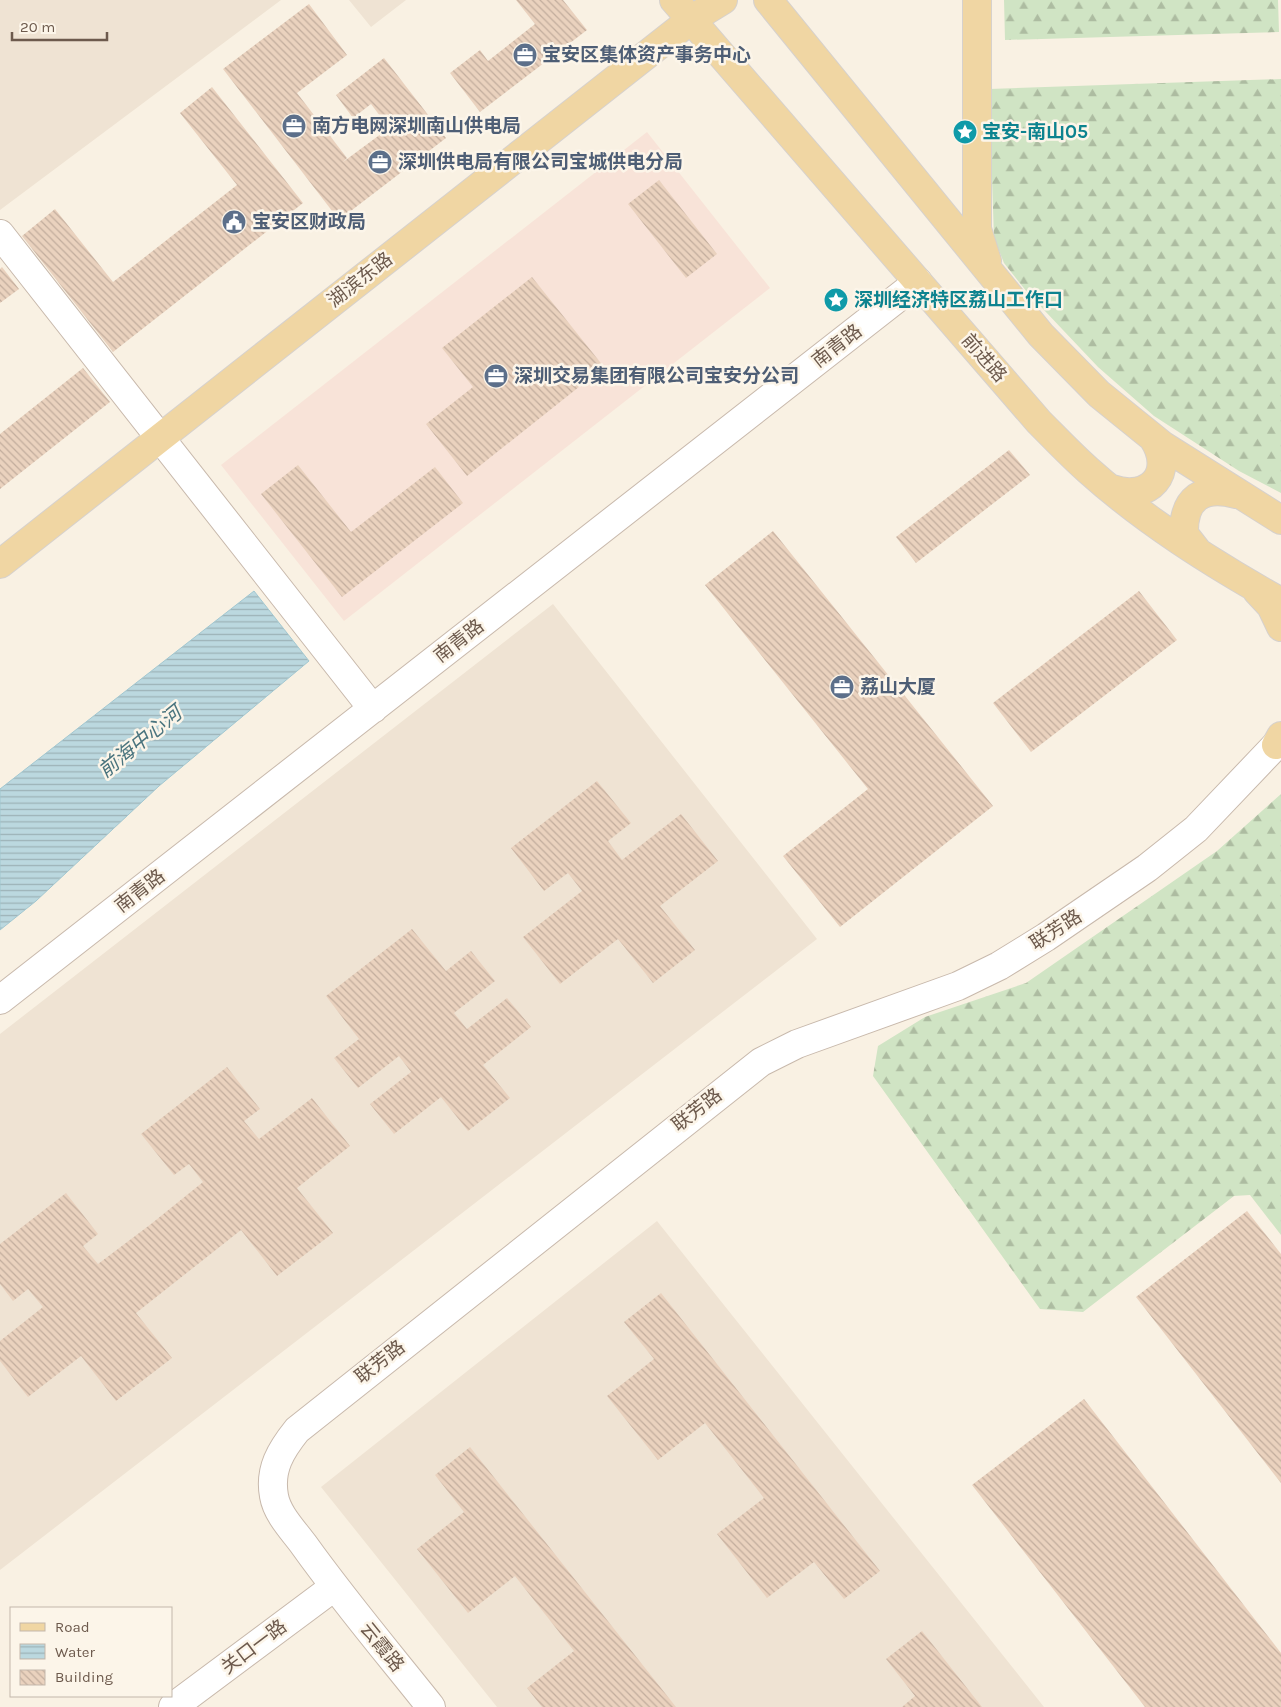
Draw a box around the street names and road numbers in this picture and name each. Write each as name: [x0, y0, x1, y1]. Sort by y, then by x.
street label: 湖滨东路: [323, 248, 397, 312]
street label: 南青路: [808, 320, 866, 372]
street label: 前进路: [957, 329, 1011, 387]
street label: 南青路: [430, 615, 488, 667]
street label: 南青路: [111, 865, 169, 917]
street label: 联芳路: [1026, 905, 1086, 955]
street label: 联芳路: [668, 1084, 726, 1136]
street label: 联芳路: [351, 1336, 409, 1388]
street label: 关口一路: [217, 1615, 291, 1679]
street label: 云霞路: [356, 1618, 408, 1676]

